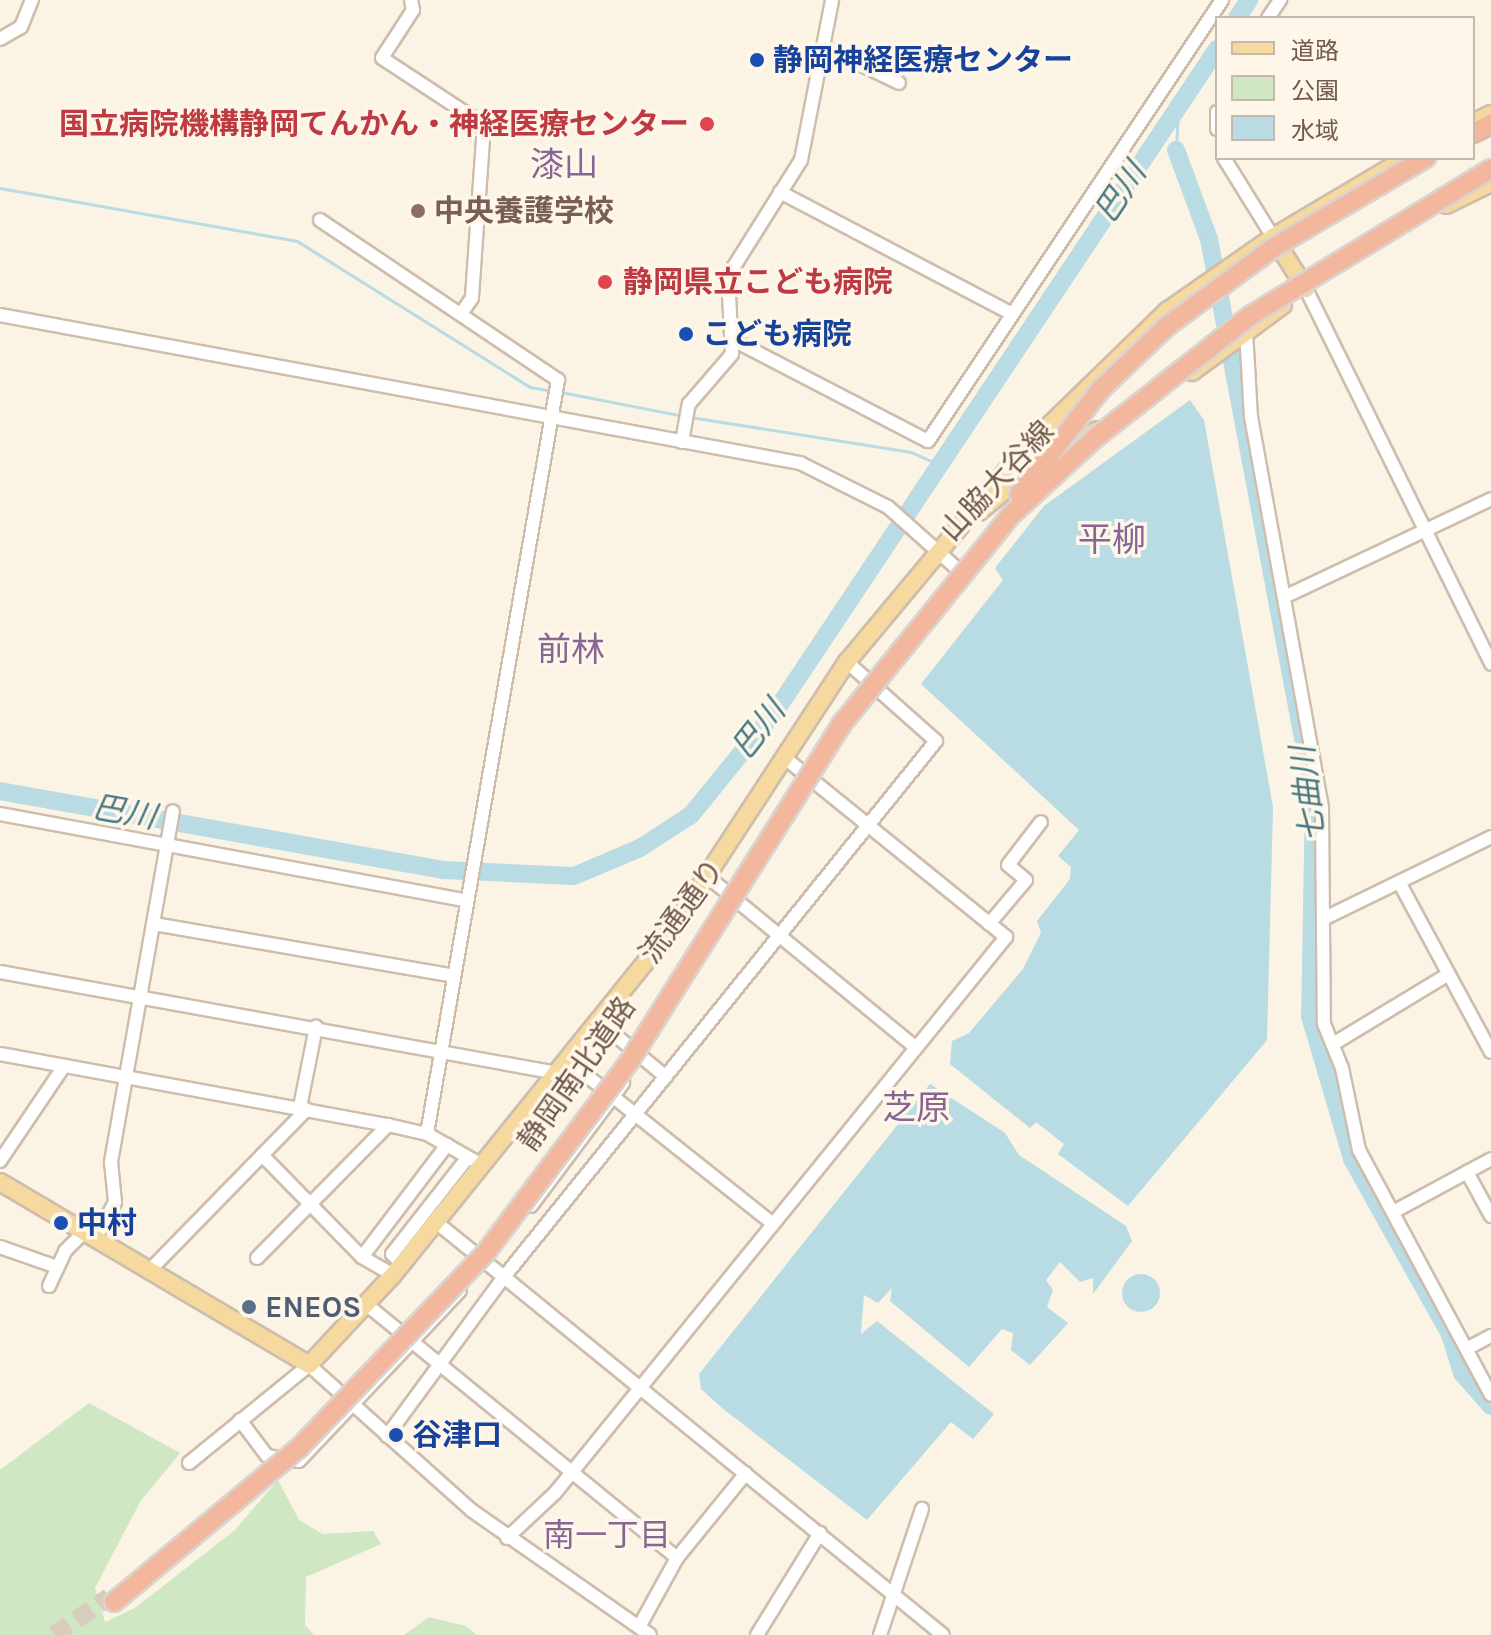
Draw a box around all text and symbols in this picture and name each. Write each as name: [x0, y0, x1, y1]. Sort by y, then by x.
legend: [1215, 16, 1475, 160]
text: 道路: [1291, 37, 1339, 65]
place label: 静岡神経医療センター: [773, 42, 1073, 78]
marker: 静岡神経医療センター: [748, 51, 766, 69]
text: 公園: [1291, 77, 1339, 105]
place label: 国立病院機構静岡てんかん・神経医療センター: [59, 106, 689, 142]
marker: 国立病院機構静岡てんかん・神経医療センター: [696, 113, 718, 135]
text: 水域: [1291, 117, 1339, 145]
district label: 漆山: [530, 146, 598, 186]
water label: 巴川: [1087, 156, 1155, 230]
place label: 中央養護学校: [434, 193, 614, 229]
marker: 中央養護学校: [409, 202, 427, 220]
place label: 静岡県立こども病院: [623, 264, 893, 300]
marker: 静岡県立こども病院: [594, 271, 616, 293]
place label: こども病院: [702, 316, 852, 352]
marker: こども病院: [677, 325, 695, 343]
street label: 山脇大谷線: [933, 414, 1061, 548]
district label: 平柳: [1078, 521, 1146, 561]
district label: 前林: [537, 631, 605, 671]
water label: 巴川: [724, 693, 794, 767]
water label: 七曲川: [1284, 744, 1334, 844]
water label: 巴川: [89, 789, 159, 837]
street label: 流通通り: [632, 852, 732, 970]
street label: 静岡南北道路: [511, 990, 643, 1158]
district label: 芝原: [882, 1089, 950, 1129]
place label: 中村: [77, 1205, 137, 1241]
marker: 中村: [52, 1214, 70, 1232]
place label: ENEOS: [265, 1289, 361, 1325]
marker: ENEOS: [240, 1298, 258, 1316]
place label: 谷津口: [412, 1417, 502, 1453]
marker: 谷津口: [387, 1426, 405, 1444]
district label: 南一丁目: [543, 1517, 671, 1555]

